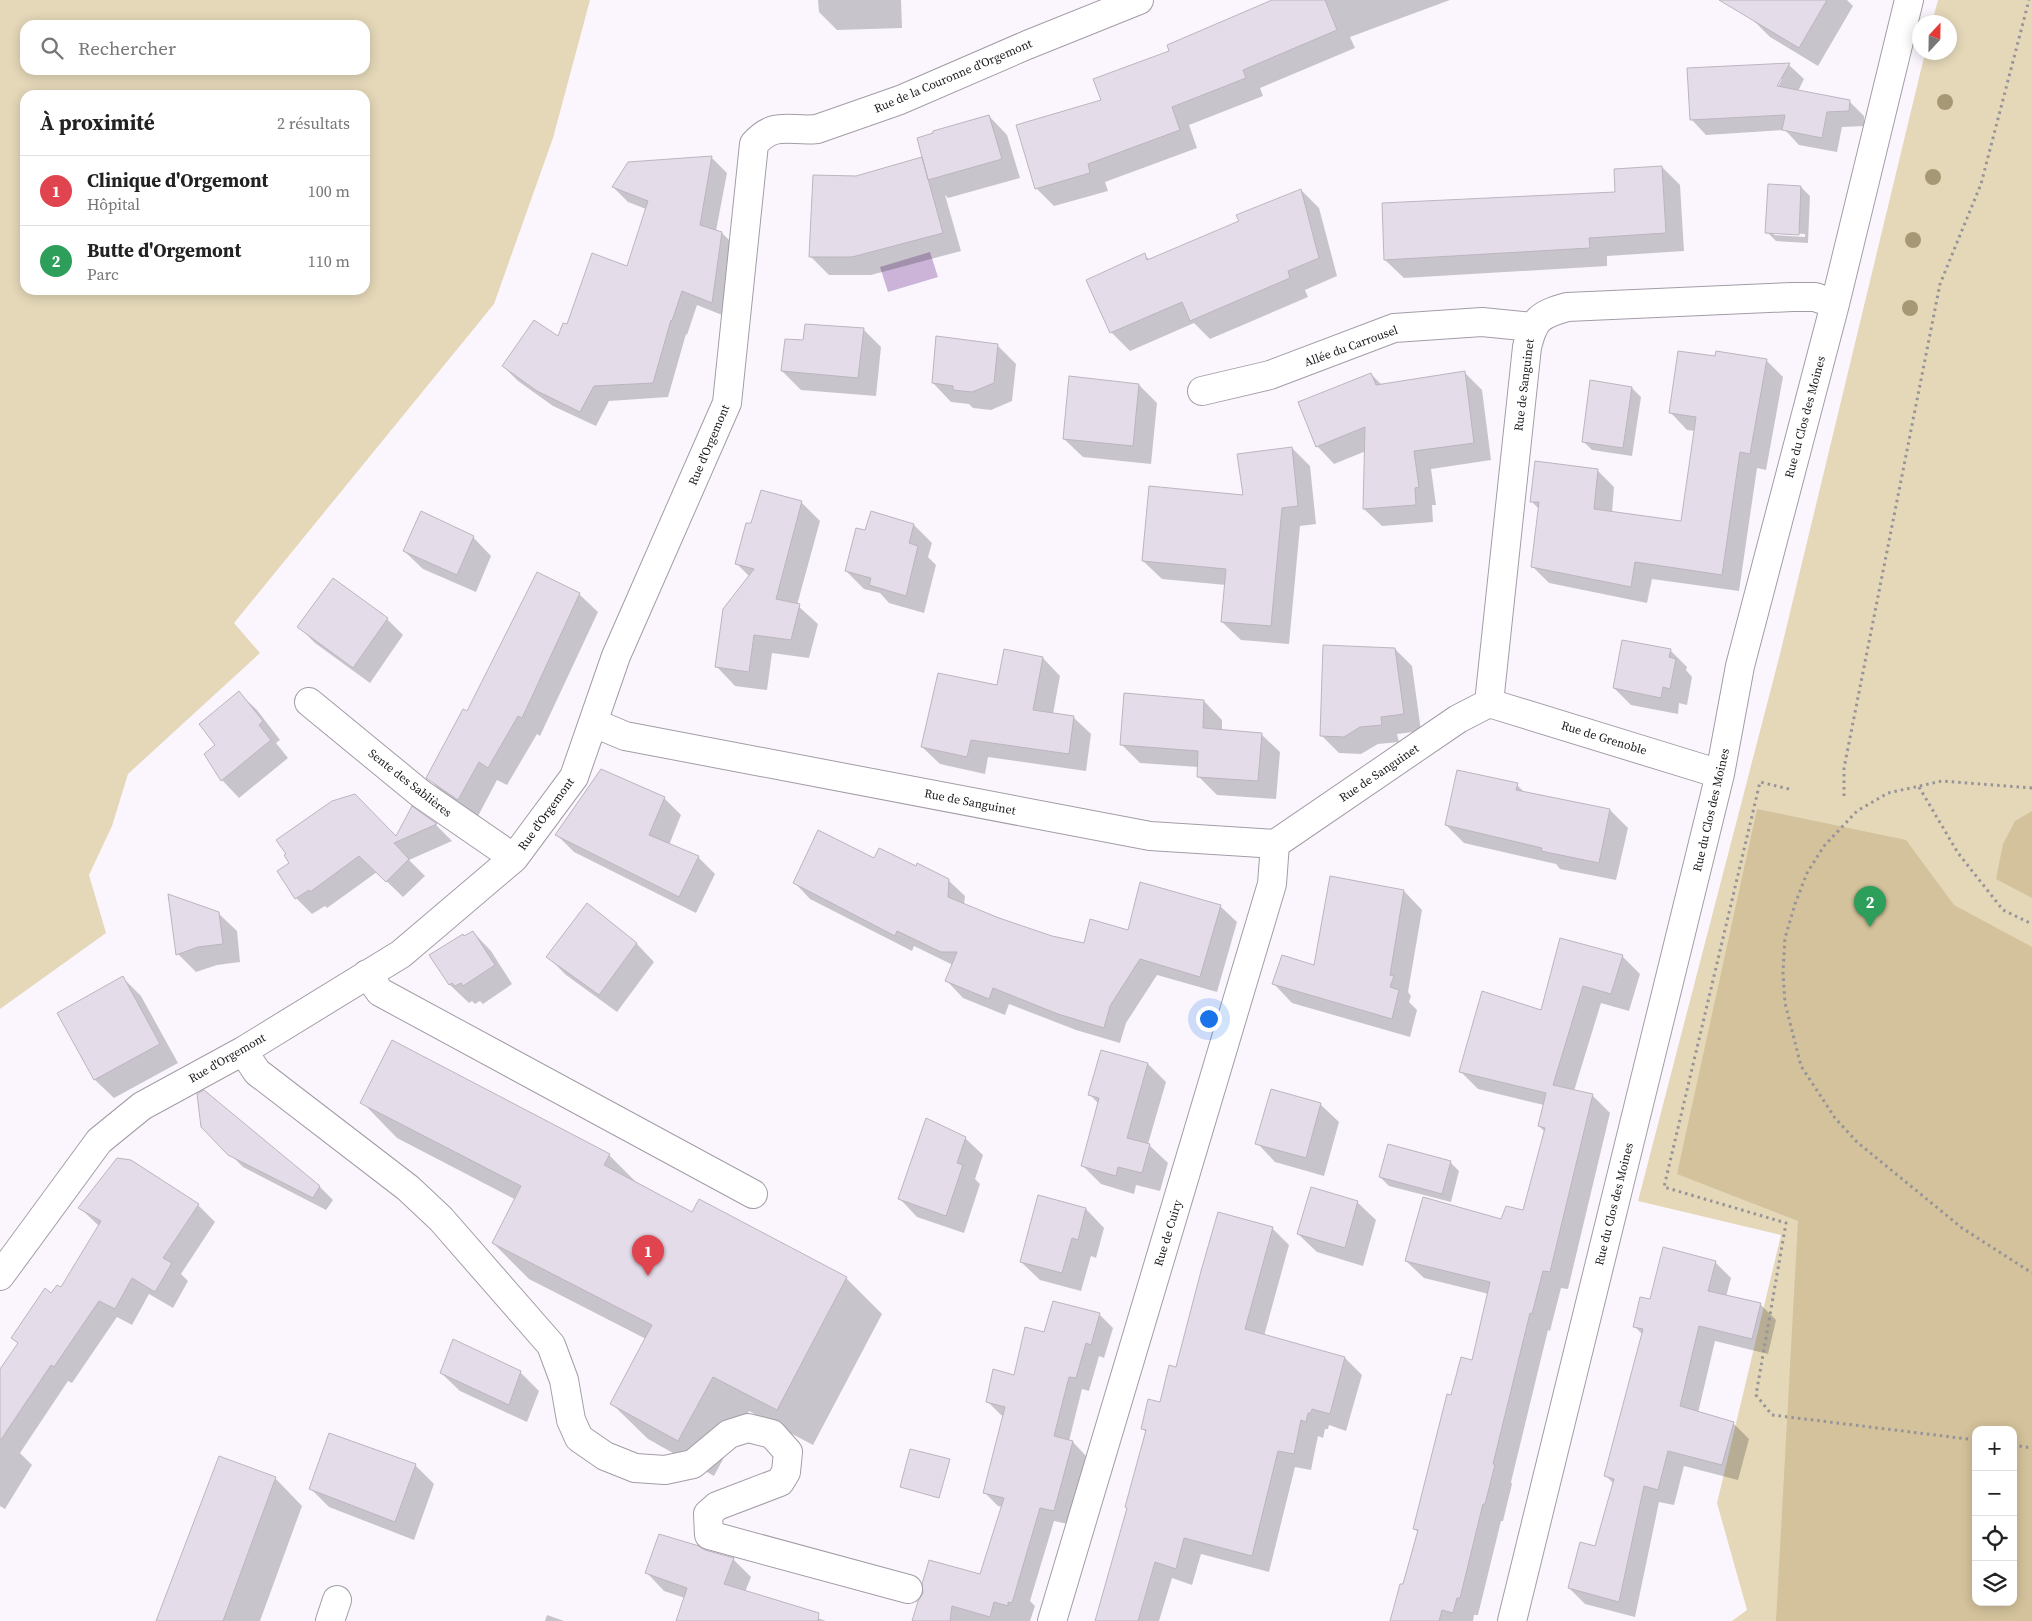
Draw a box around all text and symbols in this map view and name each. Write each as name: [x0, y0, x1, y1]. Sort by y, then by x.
north arrow: [1912, 15, 1957, 60]
search box: [20, 20, 370, 75]
icon: search: [38, 34, 66, 62]
text: Rechercher: [78, 35, 176, 61]
street label: Rue de la Couronne d'Orgemont: [872, 35, 1035, 117]
text: À proximité: [40, 108, 155, 137]
text: 2 résultats: [277, 112, 350, 134]
text: Clinique d'Orgemont: [87, 167, 268, 193]
text: 1: [52, 180, 60, 202]
text: 100 m: [308, 180, 350, 202]
text: Hôpital: [87, 193, 140, 215]
text: Butte d'Orgemont: [87, 237, 241, 263]
text: 2: [52, 250, 60, 272]
text: 110 m: [308, 250, 350, 272]
text: Parc: [87, 263, 119, 285]
street label: Allée du Carrousel: [1302, 321, 1400, 370]
street label: Rue de Sanguinet: [1510, 338, 1538, 432]
street label: Rue du Clos des Moines: [1781, 354, 1829, 480]
street label: Rue d'Orgemont: [685, 402, 733, 488]
street label: Rue de Grenoble: [1559, 717, 1649, 759]
street label: Rue de Sanguinet: [1336, 740, 1422, 806]
street label: Sente des Sablières: [365, 745, 455, 821]
street label: Rue du Clos des Moines: [1689, 747, 1733, 873]
street label: Rue d'Orgemont: [514, 774, 578, 854]
street label: Rue de Sanguinet: [923, 785, 1017, 819]
pin: 2: [1854, 886, 1886, 927]
your location: [1196, 1006, 1222, 1032]
street label: Rue d'Orgemont: [186, 1030, 268, 1086]
street label: Rue du Clos des Moines: [1591, 1141, 1637, 1267]
street label: Rue de Cuiry: [1150, 1197, 1186, 1268]
pin: 1: [632, 1235, 664, 1276]
map controls: [1972, 1426, 2017, 1606]
button: +: [1972, 1426, 2017, 1471]
button: −: [1972, 1471, 2017, 1516]
button: locate: [1972, 1516, 2017, 1561]
button: layers: [1972, 1561, 2017, 1606]

